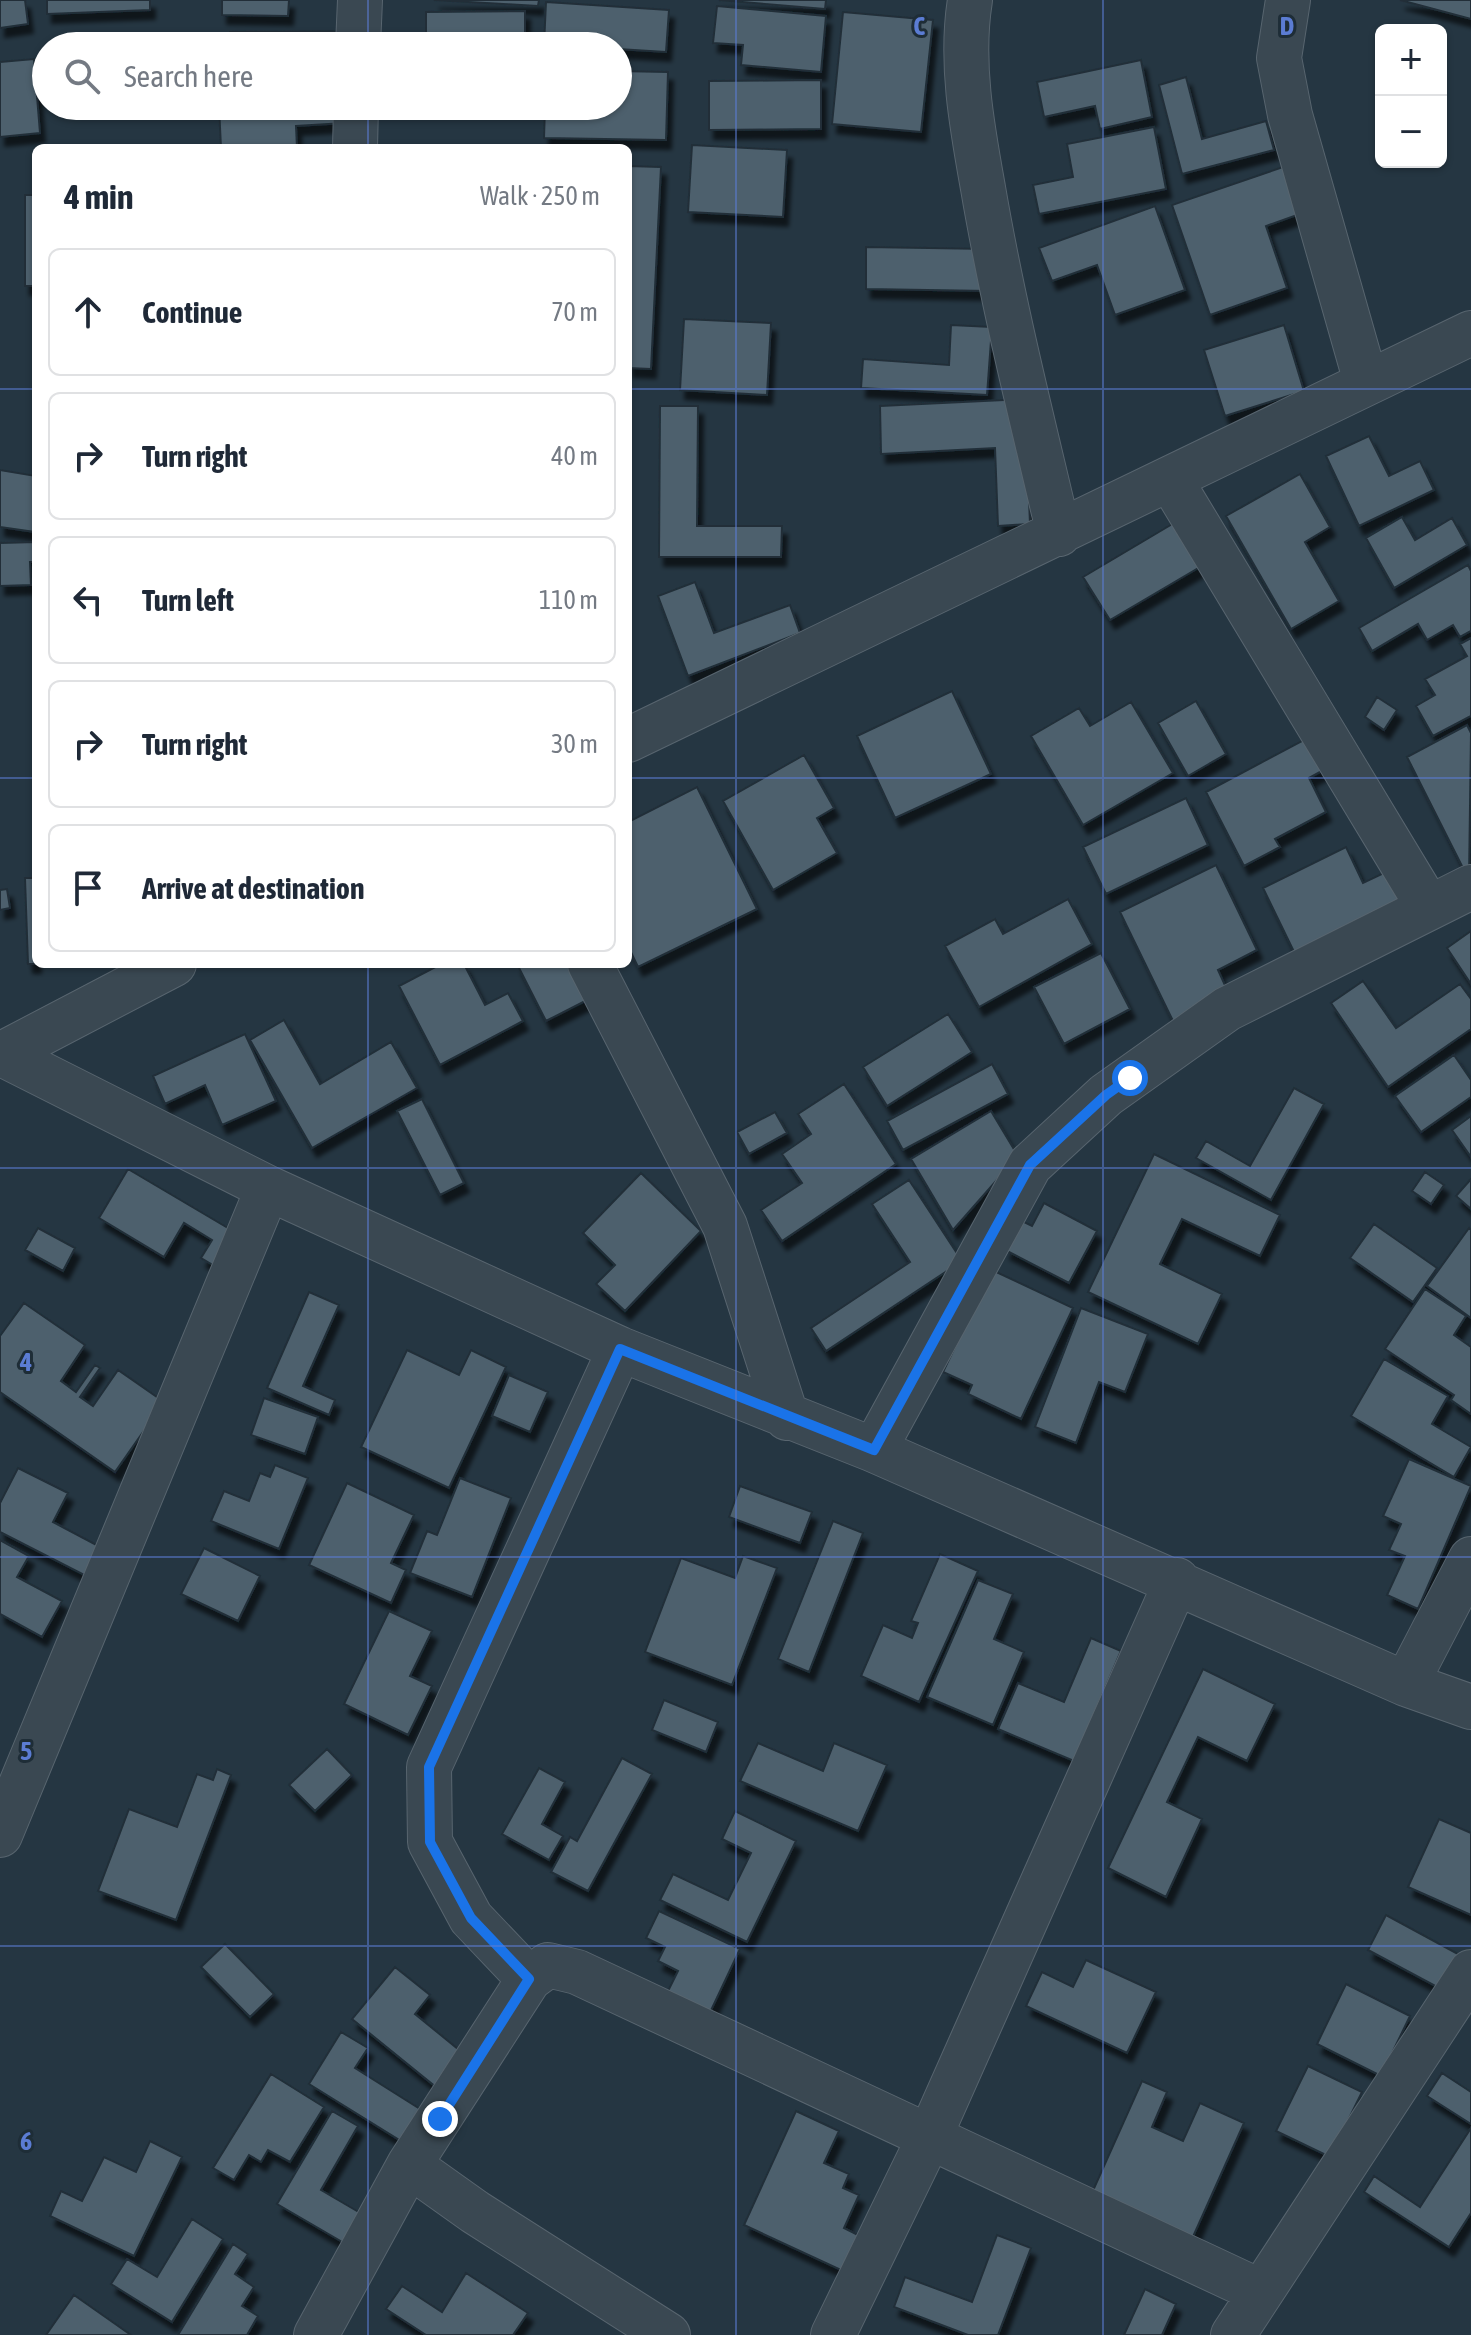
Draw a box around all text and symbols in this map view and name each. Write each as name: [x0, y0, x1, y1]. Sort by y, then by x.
text: C: [913, 11, 925, 41]
text: D: [1280, 11, 1294, 41]
map controls: [1375, 24, 1447, 168]
button: +: [1375, 24, 1447, 96]
search box: [32, 32, 632, 120]
icon: search: [60, 54, 104, 98]
text: Search here: [124, 59, 253, 93]
button: −: [1375, 96, 1447, 168]
text: 4 min: [64, 177, 133, 216]
text: Walk · 250 m: [480, 181, 600, 211]
icon: ahead: [66, 290, 110, 334]
text: Continue: [142, 295, 242, 329]
text: 70 m: [551, 297, 598, 327]
icon: right: [66, 434, 110, 478]
text: Turn right: [142, 439, 248, 473]
text: 40 m: [551, 441, 598, 471]
icon: left: [66, 578, 110, 622]
text: Turn left: [142, 583, 234, 617]
text: 110 m: [539, 585, 598, 615]
icon: right: [66, 722, 110, 766]
text: Turn right: [142, 727, 248, 761]
text: 30 m: [551, 729, 598, 759]
icon: arrive: [66, 866, 110, 910]
text: Arrive at destination: [142, 871, 364, 905]
route start: [1112, 1060, 1148, 1096]
text: 4: [19, 1347, 32, 1377]
text: 5: [20, 1736, 32, 1766]
route end: [422, 2101, 458, 2137]
text: 6: [20, 2126, 32, 2156]

